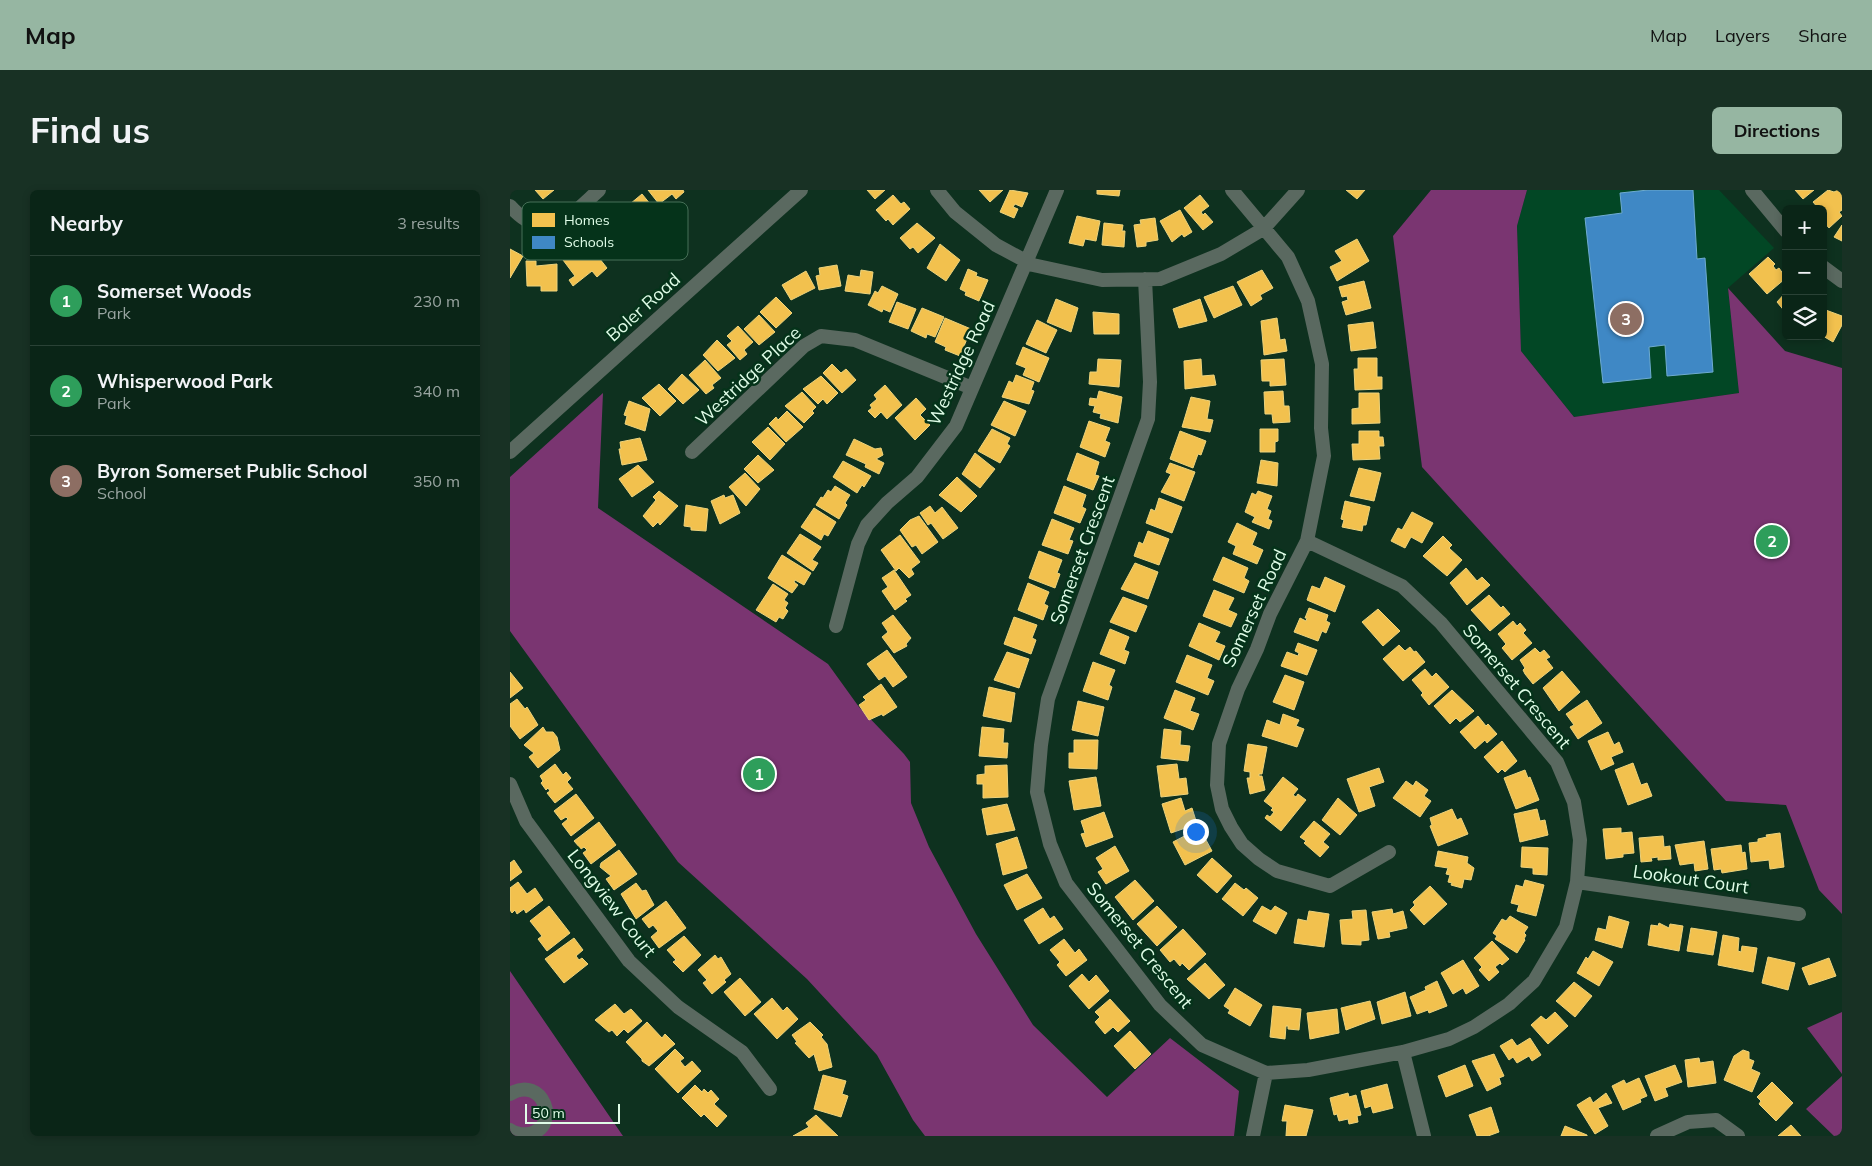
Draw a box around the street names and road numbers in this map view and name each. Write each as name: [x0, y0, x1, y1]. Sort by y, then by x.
street label: Boler Road: [601, 268, 685, 346]
street label: Westridge Road: [922, 297, 1000, 429]
street label: Westridge Place: [690, 321, 806, 431]
street label: Somerset Crescent: [1045, 473, 1119, 627]
street label: Somerset Road: [1217, 545, 1291, 671]
street label: Somerset Crescent: [1458, 619, 1576, 753]
street label: Longview Court: [563, 844, 661, 962]
street label: Lookout Court: [1632, 859, 1750, 899]
street label: Somerset Crescent: [1082, 877, 1198, 1013]

